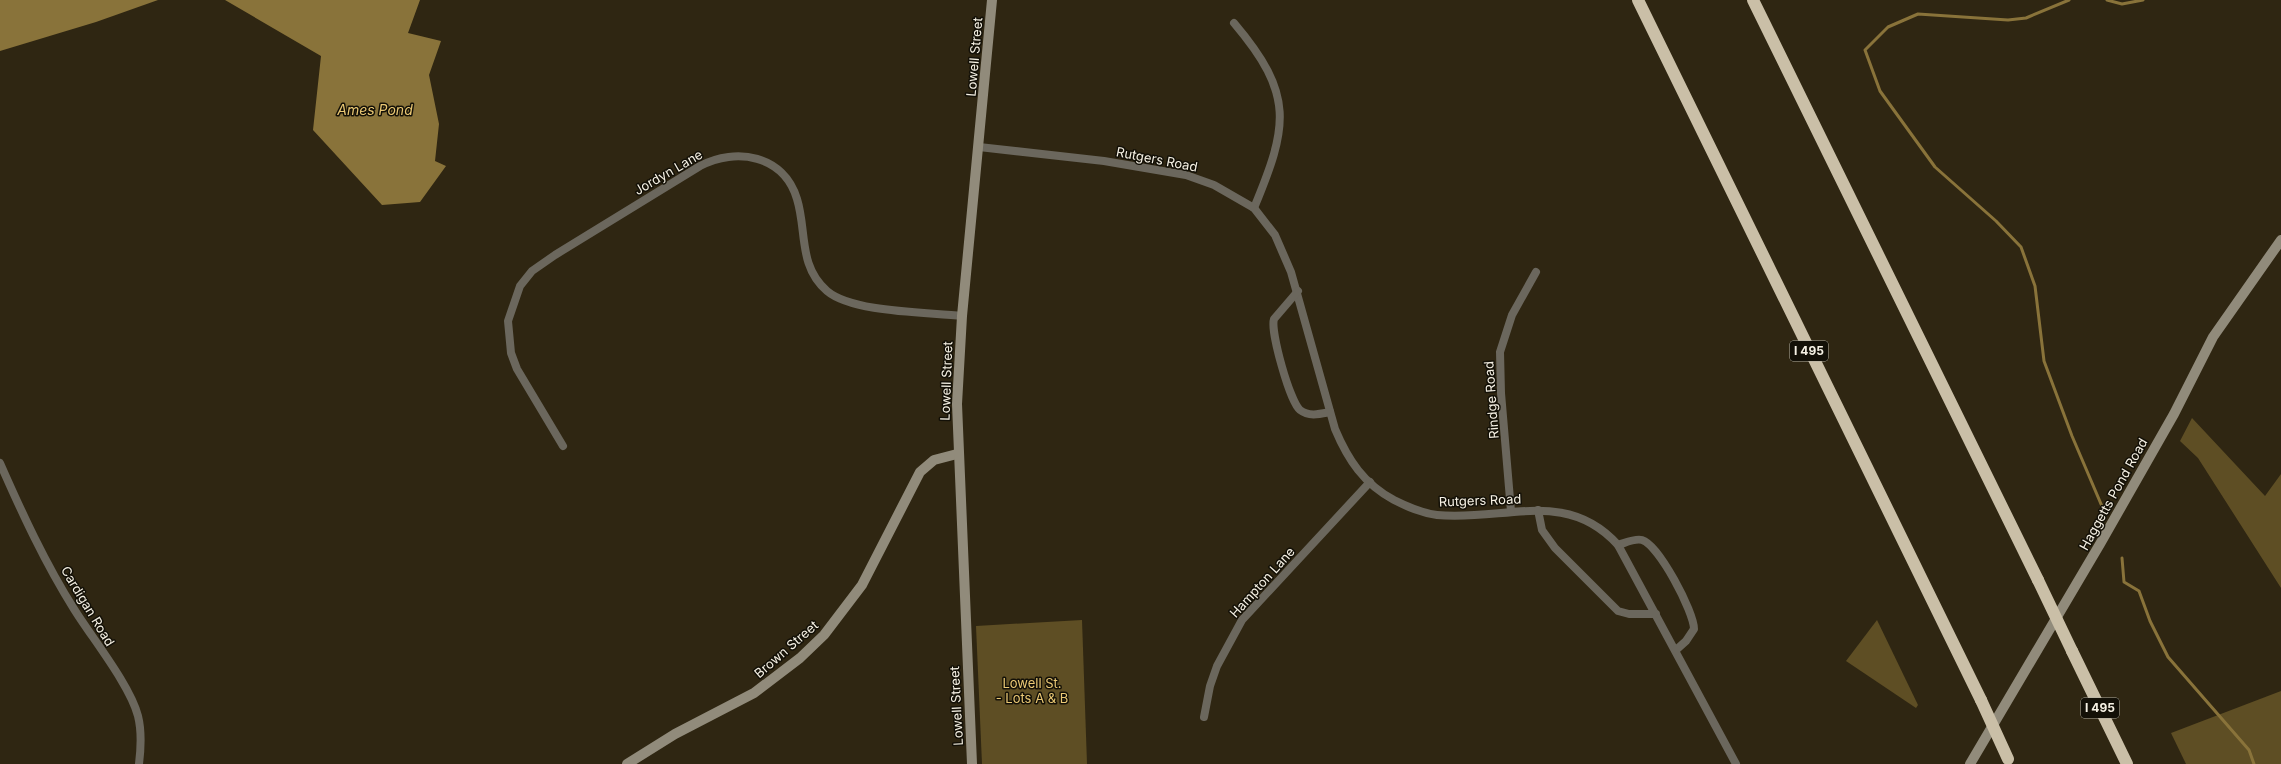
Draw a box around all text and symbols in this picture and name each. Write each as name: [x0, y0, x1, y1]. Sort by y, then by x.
street label: Lowell Street: [963, 17, 985, 97]
water label: Ames Pond: [336, 101, 413, 118]
street label: Rutgers Road: [1115, 143, 1199, 175]
street label: Jordyn Lane: [631, 146, 705, 198]
street label: Lowell Street: [937, 341, 955, 421]
road number: I 495: [1790, 341, 1828, 361]
street label: Rindge Road: [1480, 361, 1502, 439]
street label: Haggetts Pond Road: [2076, 435, 2150, 553]
street label: Rutgers Road: [1438, 491, 1522, 509]
street label: Hampton Lane: [1226, 543, 1298, 621]
street label: Cardigan Road: [58, 563, 118, 649]
street label: Brown Street: [751, 617, 821, 681]
street label: Lowell Street: [946, 666, 966, 746]
park label: Lowell St. - Lots A & B: [996, 675, 1068, 706]
road number: I 495: [2081, 698, 2119, 718]

